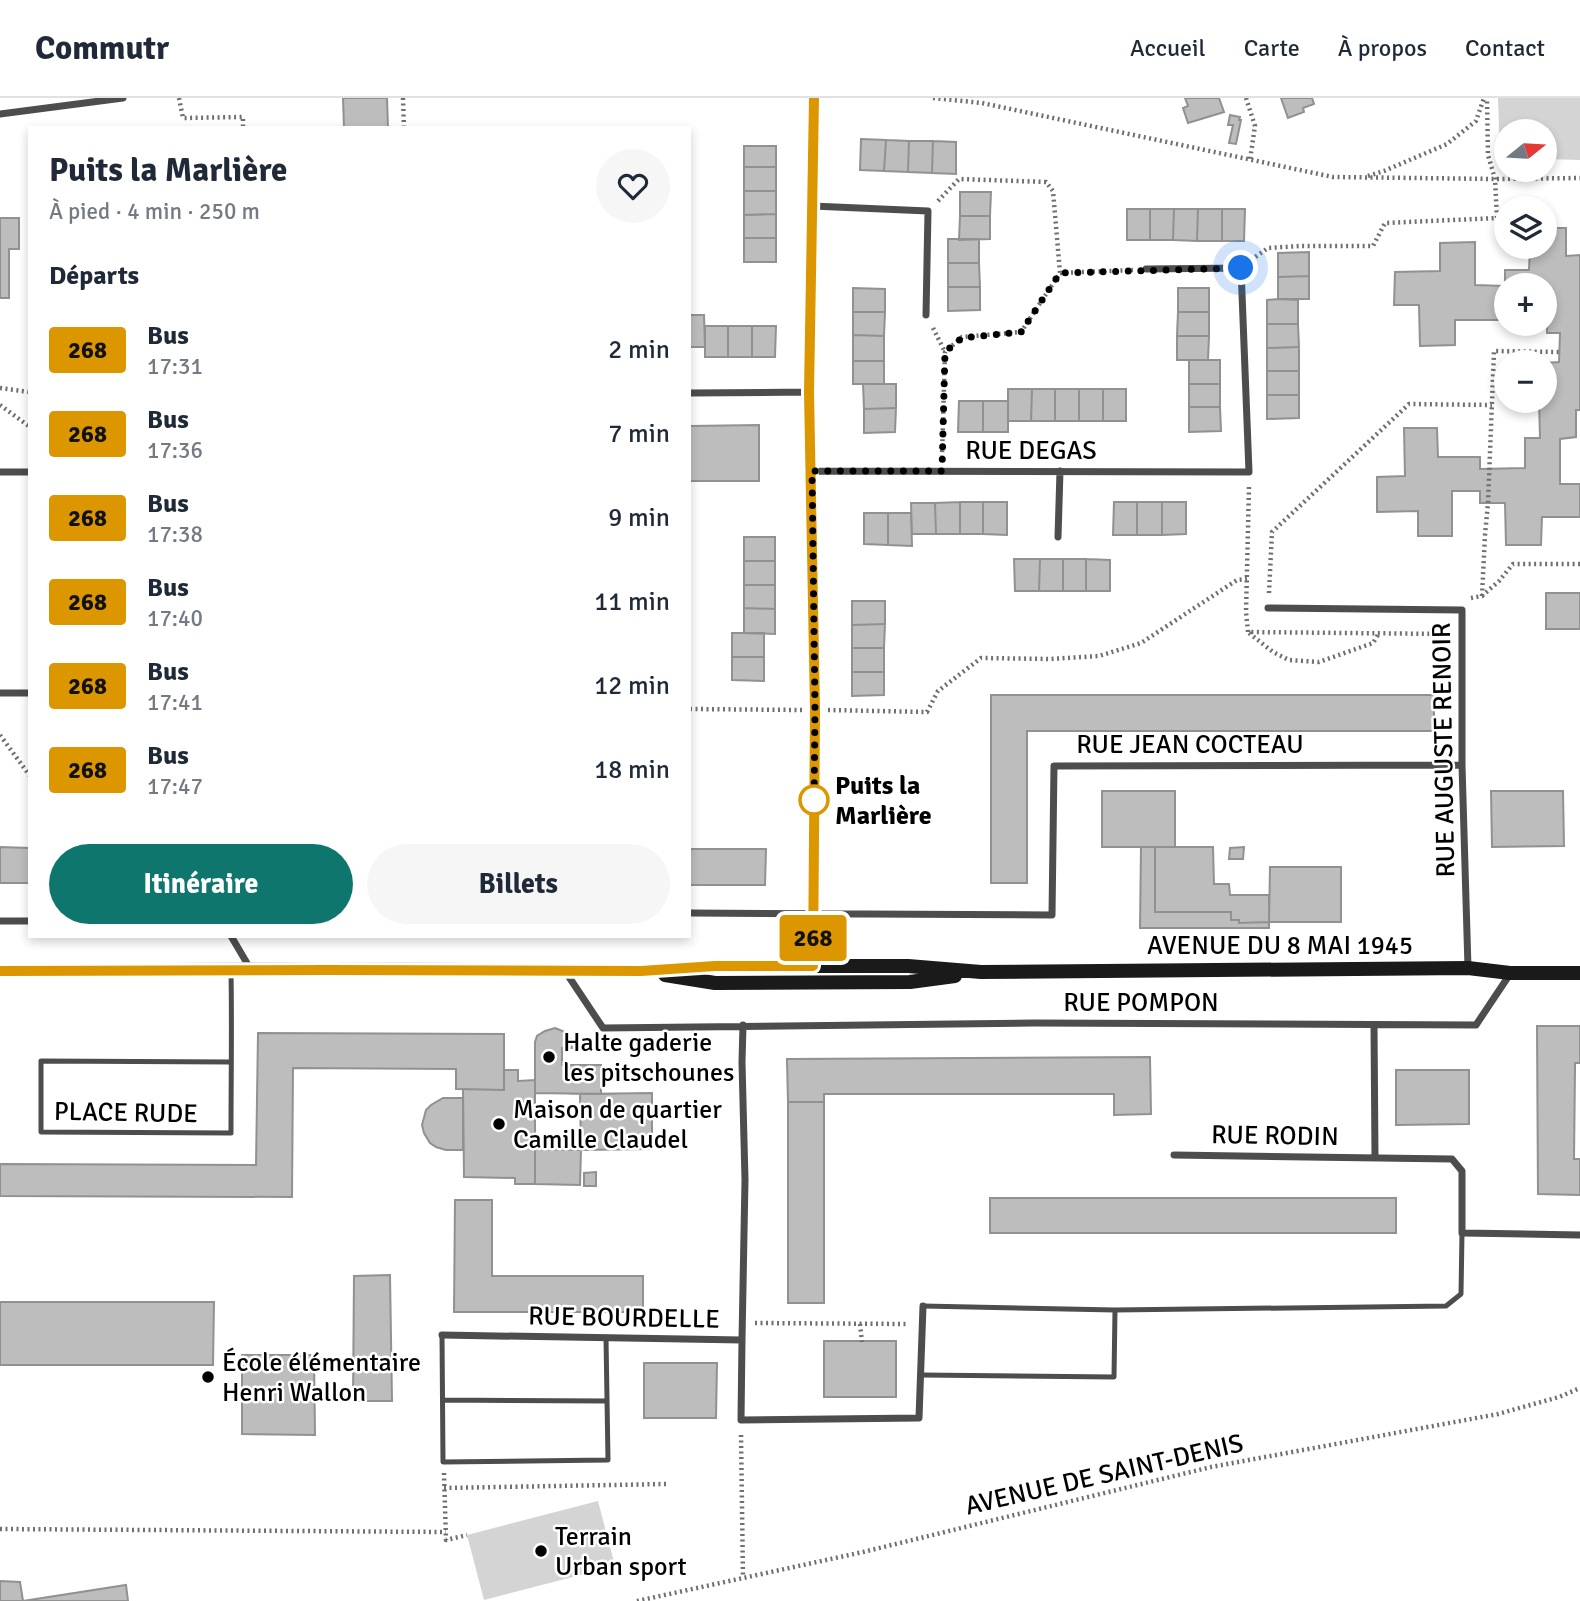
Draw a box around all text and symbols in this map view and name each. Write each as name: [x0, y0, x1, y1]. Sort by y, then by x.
text: Commutr: [35, 28, 169, 69]
text: Accueil: [1130, 33, 1206, 63]
text: Carte: [1244, 33, 1300, 63]
text: À propos: [1338, 33, 1427, 63]
text: Contact: [1465, 33, 1545, 63]
north arrow: [1494, 119, 1558, 182]
map controls: [1494, 119, 1557, 413]
button: heart: [596, 149, 670, 223]
text: Puits la Marlière: [49, 150, 287, 191]
button: layers: [1494, 196, 1557, 259]
text: À pied · 4 min · 250 m: [49, 197, 260, 226]
your location: [1223, 250, 1258, 285]
text: Départs: [49, 260, 139, 292]
button: +: [1494, 273, 1557, 336]
text: Bus: [147, 320, 189, 352]
text: 2 min: [608, 334, 670, 366]
text: 268: [68, 335, 107, 365]
button: −: [1494, 350, 1557, 413]
text: 17:31: [147, 352, 203, 381]
text: Bus: [147, 404, 189, 436]
text: 7 min: [608, 418, 670, 450]
text: 268: [68, 419, 107, 449]
street label: RUE DEGAS: [965, 435, 1097, 467]
text: 17:36: [147, 436, 203, 465]
text: Bus: [147, 488, 189, 520]
text: 9 min: [608, 502, 670, 534]
text: 268: [68, 503, 107, 533]
text: 17:38: [147, 520, 203, 549]
text: Bus: [147, 572, 189, 604]
text: 11 min: [594, 586, 670, 618]
text: 268: [68, 587, 107, 617]
text: 17:40: [147, 604, 203, 633]
street label: RUE AUGUSTE RENOIR: [1426, 622, 1462, 878]
text: Bus: [147, 656, 189, 688]
text: 12 min: [594, 670, 670, 702]
text: 268: [68, 671, 107, 701]
text: 17:41: [147, 688, 203, 717]
street label: RUE JEAN COCTEAU: [1076, 729, 1304, 761]
text: Bus: [147, 740, 189, 772]
text: 18 min: [594, 754, 670, 786]
text: 268: [68, 755, 107, 785]
place label: Puits la Marlière: [835, 770, 932, 832]
text: 17:47: [147, 772, 203, 801]
marker: Puits la Marlière: [799, 785, 829, 815]
button: Itinéraire: [49, 844, 353, 924]
button: Billets: [367, 844, 670, 924]
line badge: 268: [773, 915, 853, 961]
text: 268: [794, 923, 832, 953]
street label: AVENUE DU 8 MAI 1945: [1147, 930, 1413, 962]
street label: RUE POMPON: [1063, 987, 1219, 1019]
place label: Halte gaderie les pitschounes: [563, 1027, 734, 1089]
marker: Halte gaderie les pitschounes: [541, 1049, 557, 1065]
place label: Maison de quartier Camille Claudel: [513, 1094, 722, 1156]
street label: PLACE RUDE: [54, 1096, 198, 1130]
marker: Maison de quartier Camille Claudel: [491, 1116, 507, 1132]
street label: RUE RODIN: [1211, 1119, 1339, 1153]
street label: RUE BOURDELLE: [528, 1300, 720, 1336]
place label: École élémentaire Henri Wallon: [222, 1347, 421, 1409]
marker: École élémentaire Henri Wallon: [200, 1369, 216, 1385]
street label: AVENUE DE SAINT-DENIS: [962, 1427, 1246, 1523]
place label: Terrain Urban sport: [555, 1521, 687, 1583]
marker: Terrain Urban sport: [533, 1543, 549, 1559]

